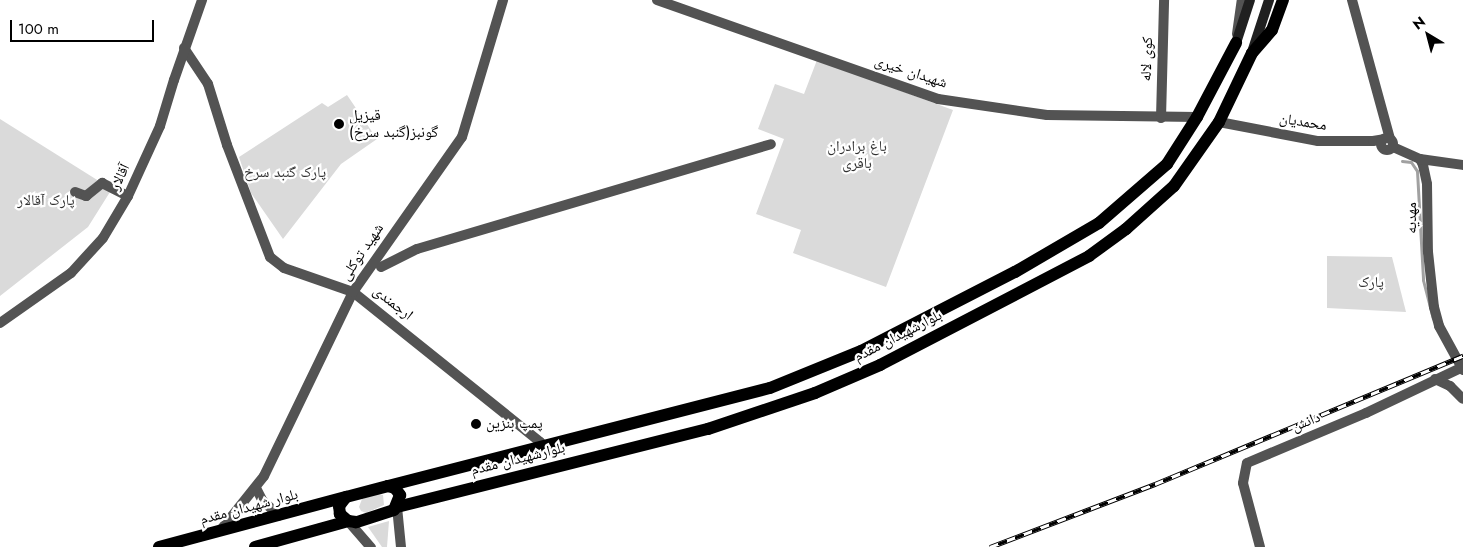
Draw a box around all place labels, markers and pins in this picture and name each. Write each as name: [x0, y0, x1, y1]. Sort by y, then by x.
place label: قیزیل گونبز(گنبد سرخ): [349, 106, 438, 141]
marker: قیزیل گونبز(گنبد سرخ): [333, 118, 345, 130]
place label: پمپ بنزین: [486, 415, 543, 433]
marker: پمپ بنزین: [470, 418, 482, 430]

